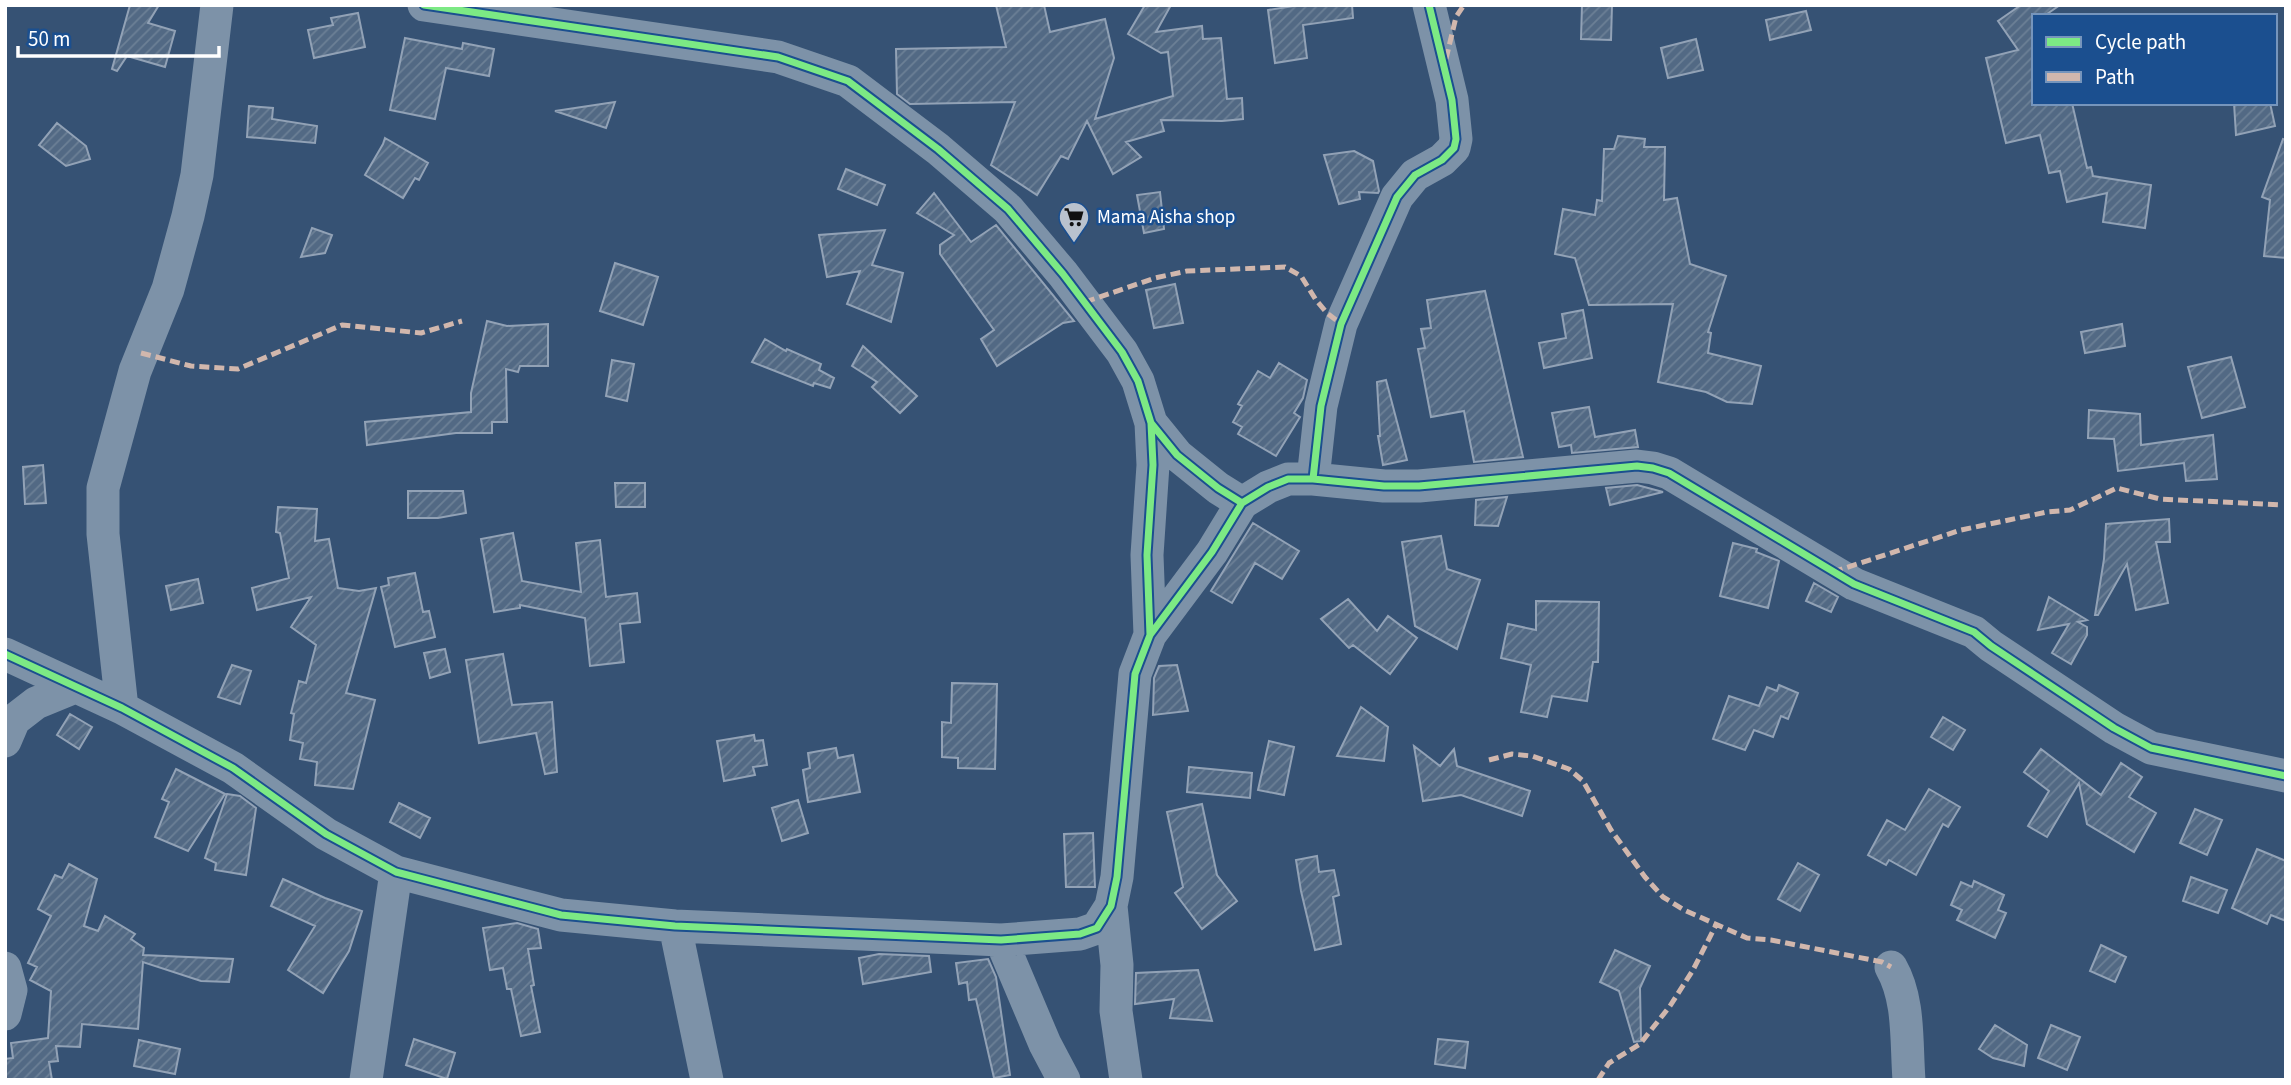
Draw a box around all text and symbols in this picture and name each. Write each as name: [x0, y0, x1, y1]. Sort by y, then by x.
scale bar: [18, 14, 219, 58]
legend: [2032, 14, 2277, 105]
text: 50 m: [28, 24, 70, 54]
text: Cycle path: [2095, 27, 2186, 57]
text: Path: [2095, 62, 2135, 92]
supermarket icon: Mama Aisha shop: [1057, 200, 1091, 244]
place label: Mama Aisha shop: [1097, 204, 1235, 231]

